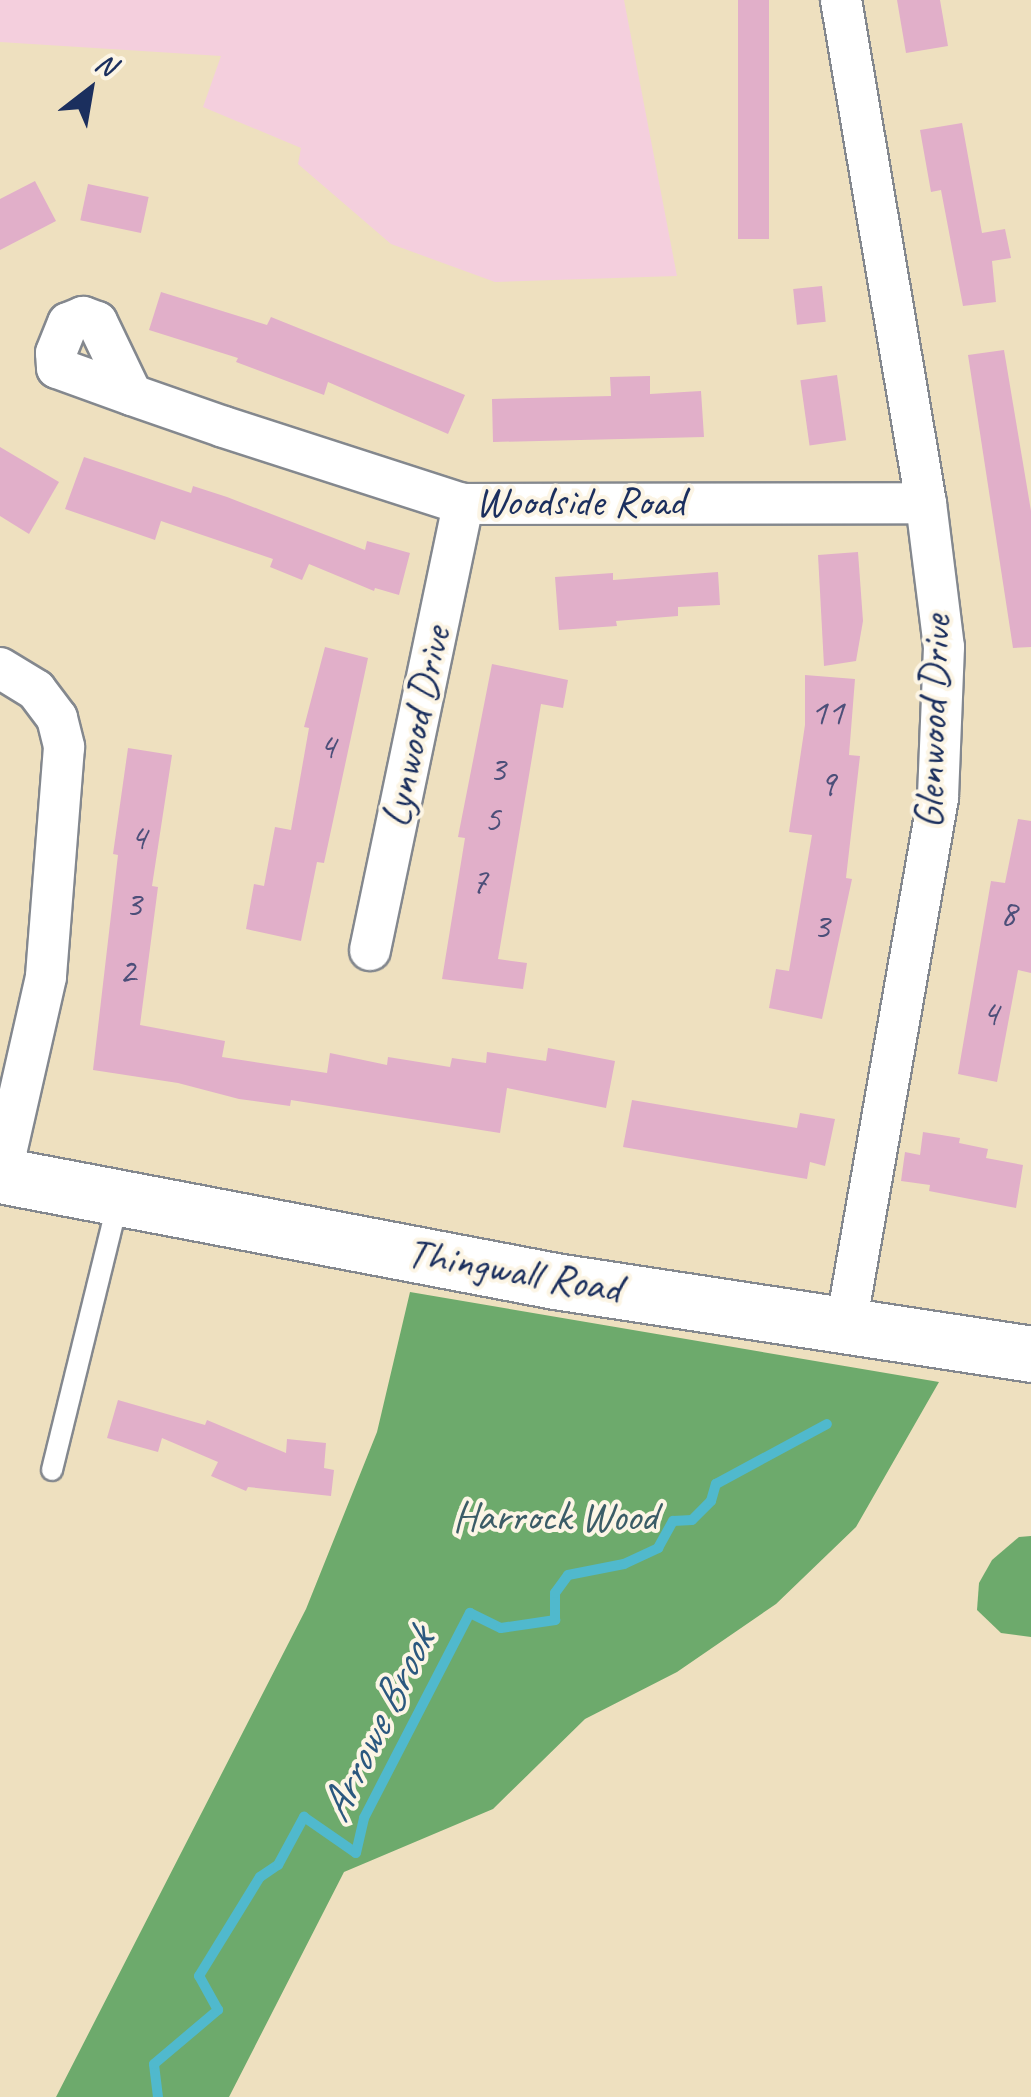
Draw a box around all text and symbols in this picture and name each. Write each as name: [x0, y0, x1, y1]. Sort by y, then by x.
north arrow: [40, 40, 140, 140]
text: N: [89, 44, 122, 83]
street label: Woodside Road: [475, 477, 685, 527]
street label: Glenwood Drive: [904, 614, 962, 830]
street label: Lynwood Drive: [370, 622, 462, 832]
house number: 11: [810, 689, 844, 735]
house number: 4: [318, 723, 336, 769]
house number: 3: [488, 746, 506, 792]
house number: 9: [818, 760, 836, 806]
house number: 5: [483, 796, 501, 842]
house number: 4: [129, 814, 147, 860]
house number: 7: [470, 858, 488, 904]
house number: 3: [124, 881, 142, 927]
house number: 8: [999, 890, 1017, 936]
house number: 3: [812, 903, 830, 949]
house number: 2: [118, 948, 136, 994]
house number: 4: [981, 990, 999, 1036]
street label: Thingwall Road: [404, 1228, 624, 1314]
park label: Harrock Wood: [453, 1492, 657, 1542]
water label: Arrowe Brook: [307, 1620, 447, 1830]

